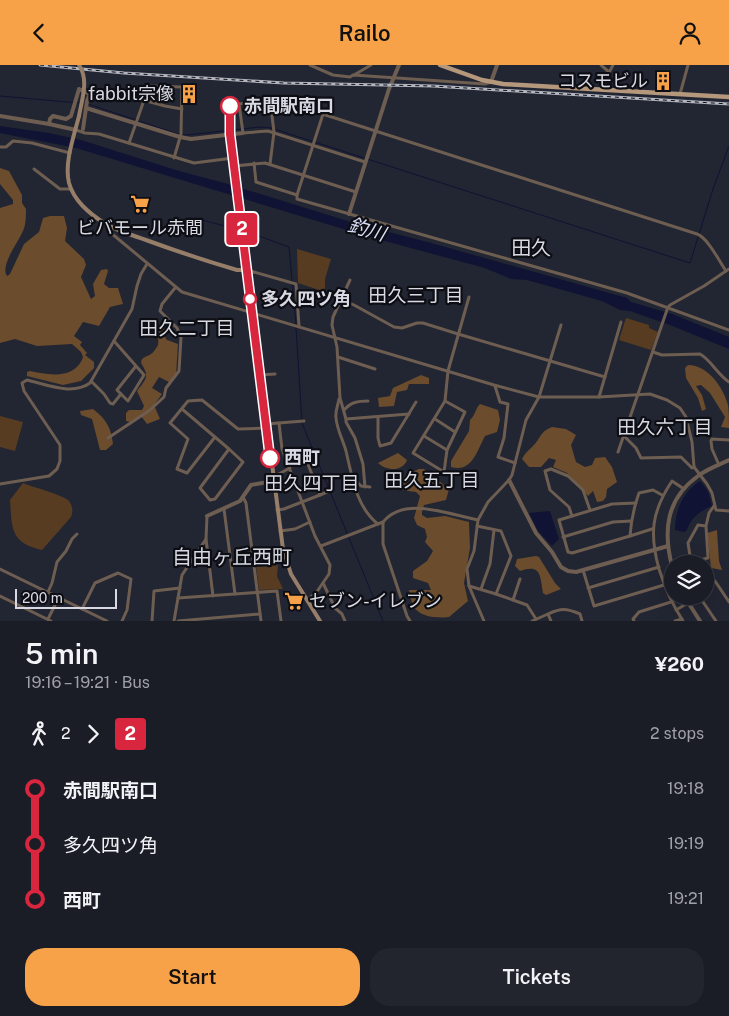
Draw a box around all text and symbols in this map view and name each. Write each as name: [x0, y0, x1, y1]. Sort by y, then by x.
icon: back: [25, 19, 53, 47]
icon: person: [676, 19, 704, 47]
text: Railo: [339, 20, 390, 46]
place label: コスモビル: [558, 70, 648, 91]
building icon: コスモビル: [652, 70, 674, 92]
place label: fabbit宗像: [88, 83, 174, 104]
building icon: fabbit宗像: [178, 83, 200, 105]
place label: 赤間駅南口: [244, 95, 334, 116]
marker: 赤間駅南口: [220, 96, 240, 116]
supermarket icon: ビバモール赤間: [129, 193, 151, 215]
line badge: 2: [226, 213, 258, 245]
water label: 釣川: [346, 213, 390, 245]
place label: ビバモール赤間: [77, 217, 203, 238]
text: 2: [236, 218, 248, 239]
district label: 田久: [511, 236, 551, 260]
district label: 田久三丁目: [368, 284, 464, 306]
place label: 多久四ツ角: [261, 288, 351, 309]
marker: 多久四ツ角: [243, 292, 257, 306]
district label: 田久二丁目: [139, 317, 235, 339]
district label: 田久六丁目: [617, 416, 713, 438]
place label: 西町: [284, 447, 320, 468]
marker: 西町: [260, 448, 280, 468]
district label: 田久五丁目: [384, 469, 480, 491]
district label: 田久四丁目: [264, 472, 360, 494]
district label: 自由ヶ丘西町: [172, 545, 292, 569]
map controls: [664, 555, 714, 605]
button: layers: [664, 555, 714, 605]
scale bar: [15, 586, 118, 609]
text: 200 m: [22, 590, 63, 606]
supermarket icon: セブン-イレブン: [283, 590, 305, 612]
place label: セブン-イレブン: [309, 590, 442, 611]
text: 5 min: [25, 637, 98, 670]
text: ¥260: [655, 653, 704, 675]
text: 19:16 – 19:21 · Bus: [25, 673, 150, 692]
icon: walk: [25, 720, 53, 748]
icon: forward: [79, 720, 107, 748]
text: 2: [125, 723, 136, 744]
text: 2: [61, 724, 71, 743]
text: 2 stops: [650, 724, 704, 743]
text: 赤間駅南口: [63, 779, 158, 801]
text: 19:18: [667, 779, 704, 798]
text: 多久四ツ角: [63, 834, 158, 856]
text: 19:19: [667, 834, 704, 853]
text: 西町: [63, 889, 101, 911]
text: 19:21: [668, 889, 704, 908]
button: Start: [25, 948, 360, 1006]
button: Tickets: [370, 948, 704, 1006]

